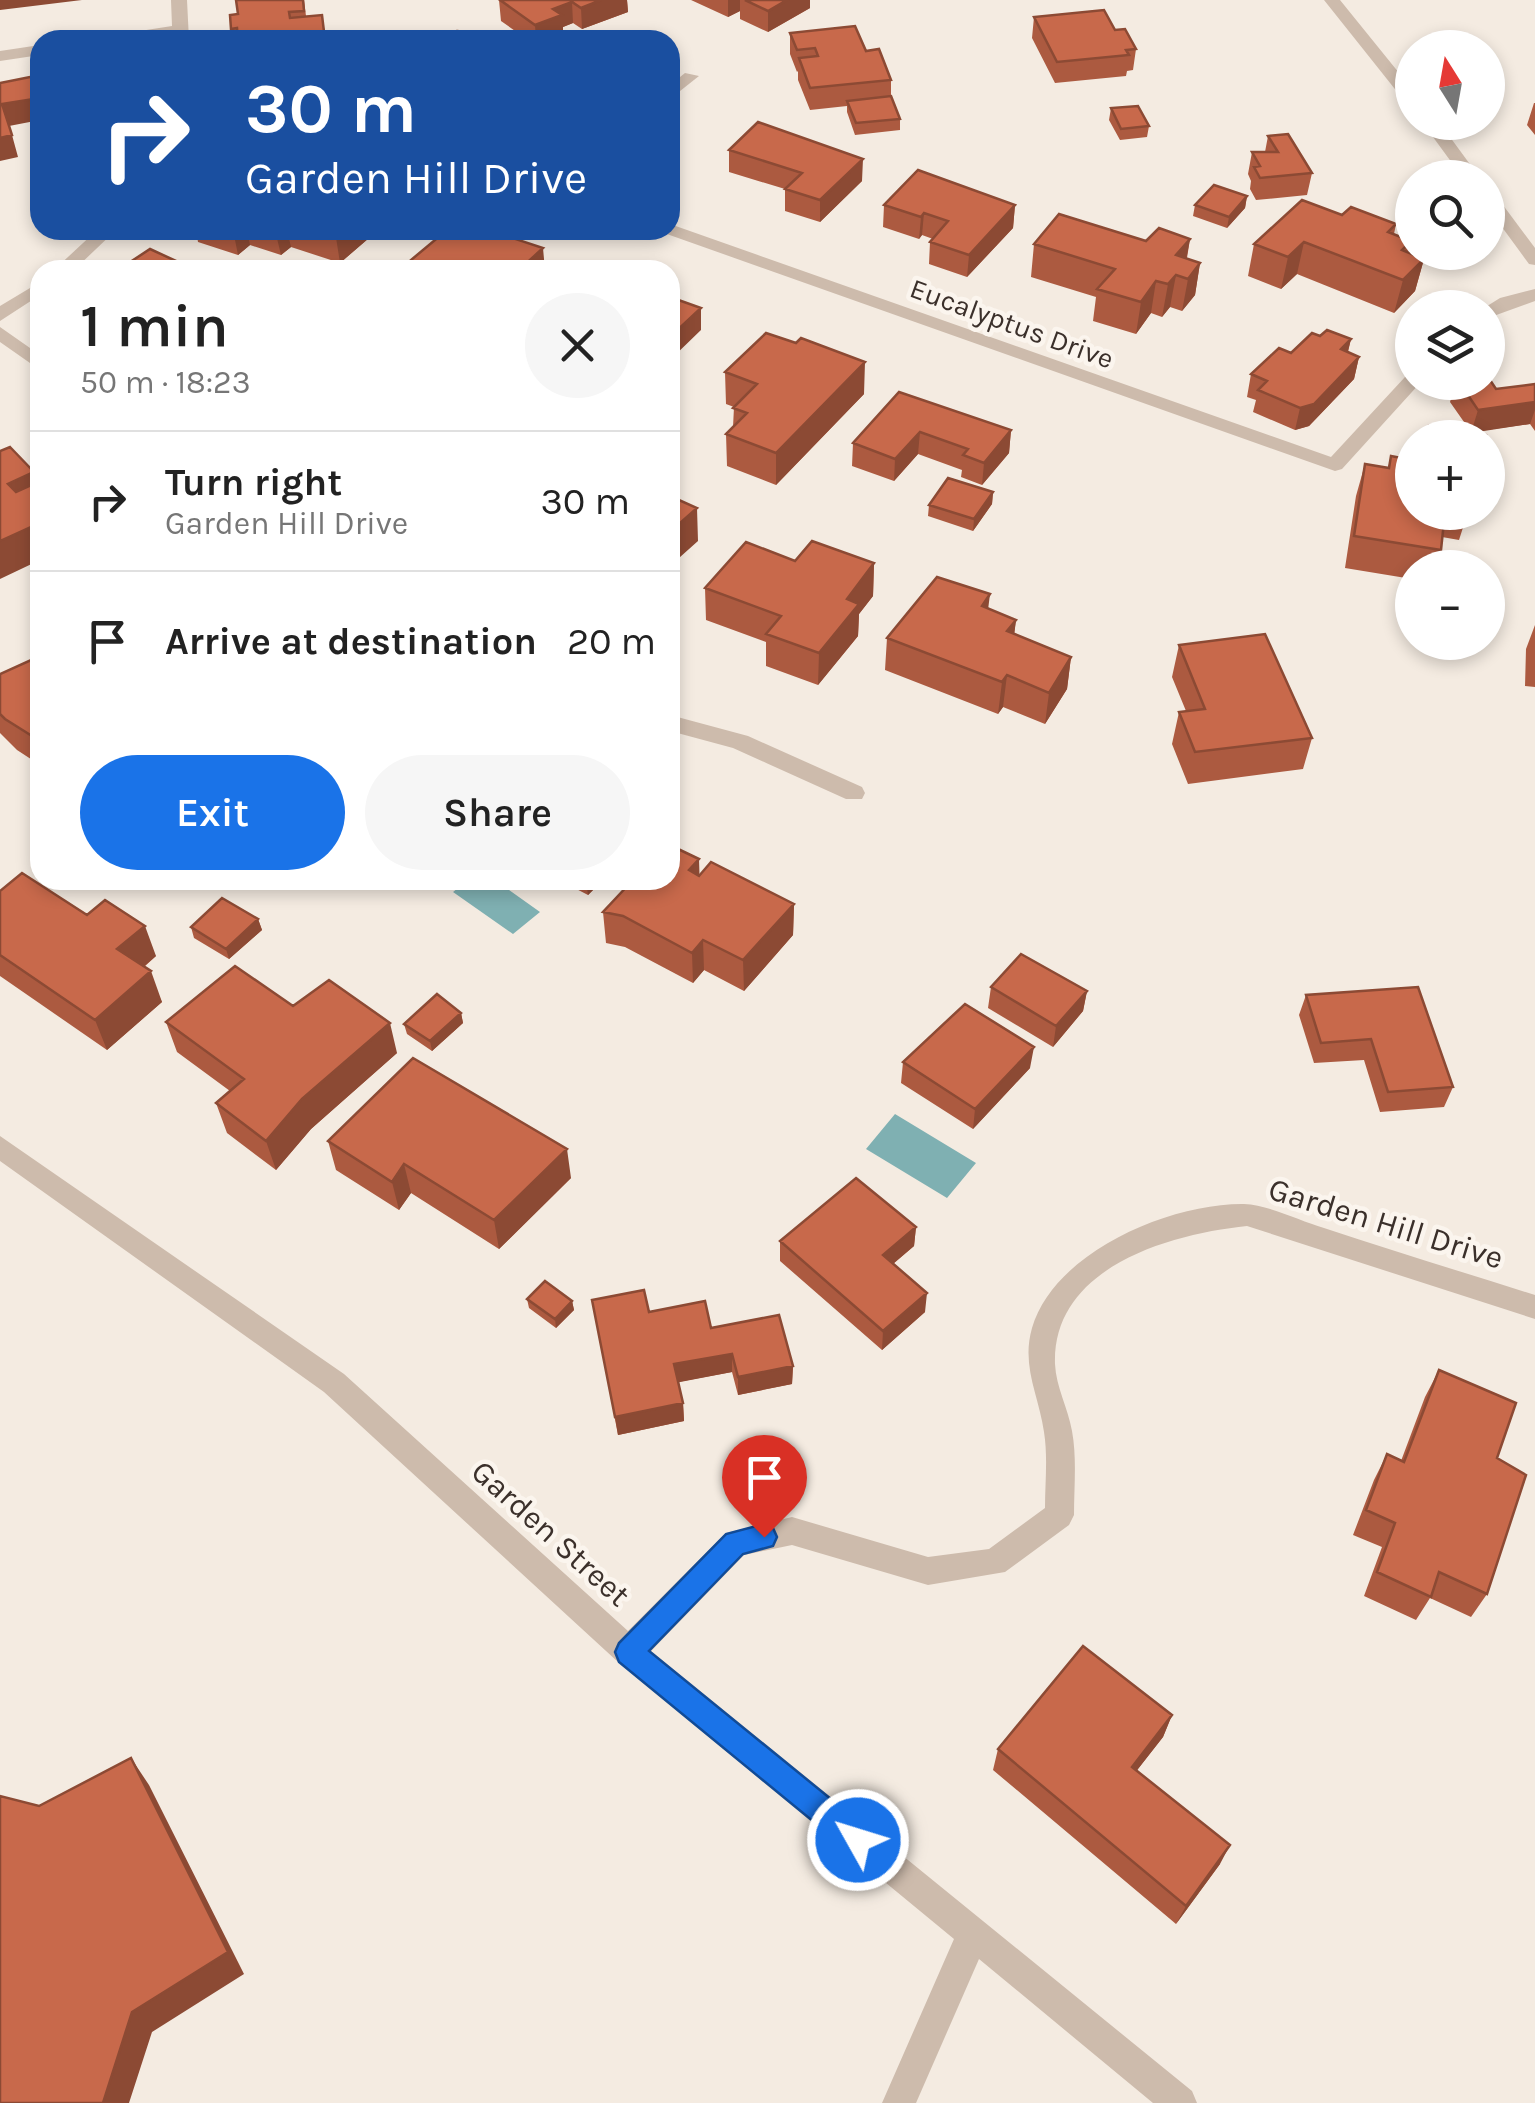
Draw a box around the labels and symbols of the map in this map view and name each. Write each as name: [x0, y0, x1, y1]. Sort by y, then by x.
north arrow: [1395, 30, 1505, 140]
street label: Eucalyptus Drive: [906, 271, 1118, 376]
street label: Garden Hill Drive: [1264, 1170, 1508, 1277]
pin: [722, 1435, 807, 1538]
street label: Garden Street: [464, 1453, 637, 1614]
position arrow: [806, 1788, 910, 1892]

